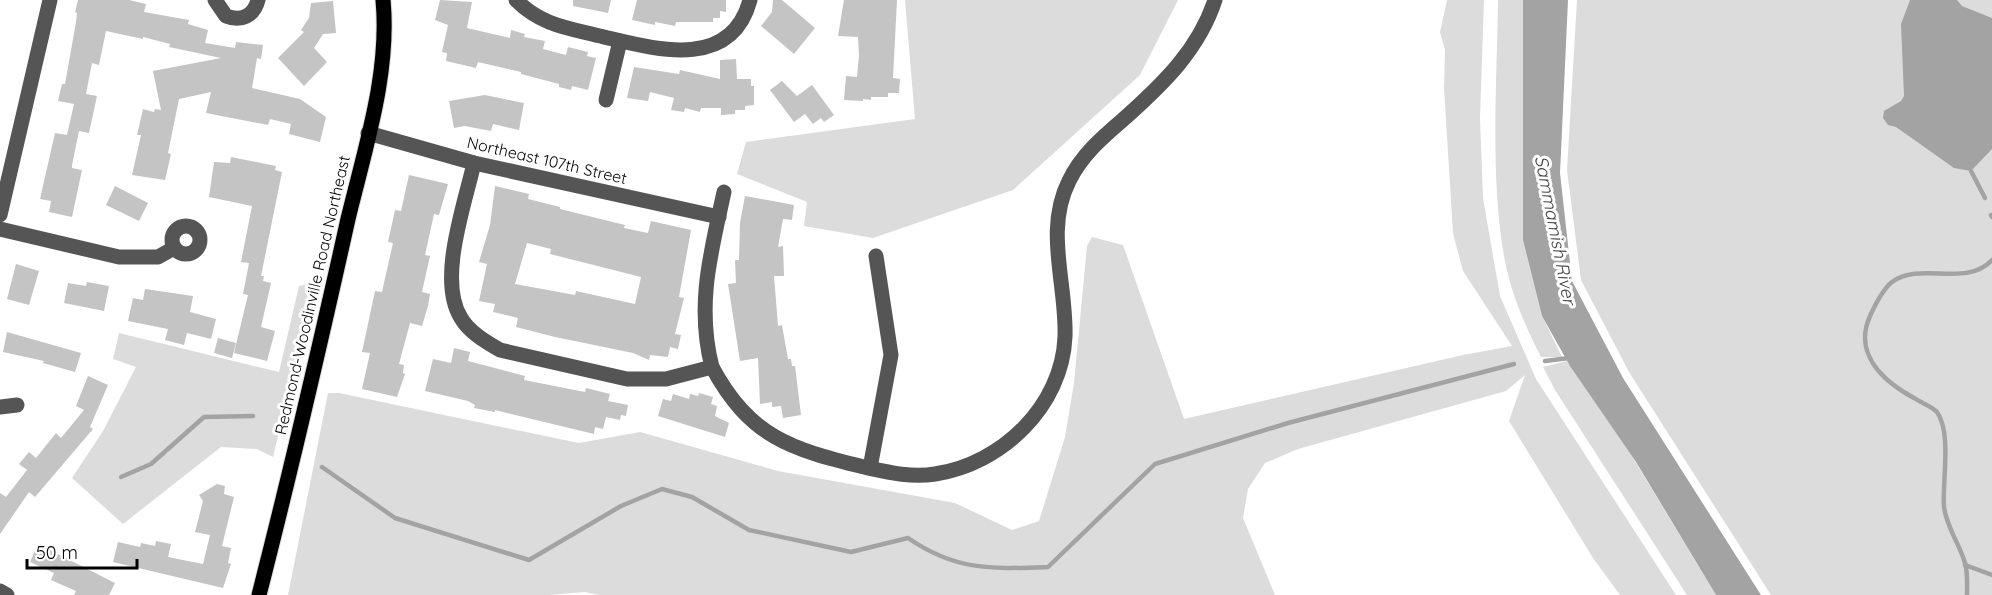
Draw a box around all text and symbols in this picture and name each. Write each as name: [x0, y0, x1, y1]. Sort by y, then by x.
street label: Northeast 107th Street: [465, 132, 629, 188]
street label: Redmond-Woodinville Road Northeast: [270, 153, 354, 437]
water label: Sammamish River: [1530, 154, 1582, 308]
scale bar: [27, 532, 136, 570]
text: 50 m: [36, 541, 78, 564]

